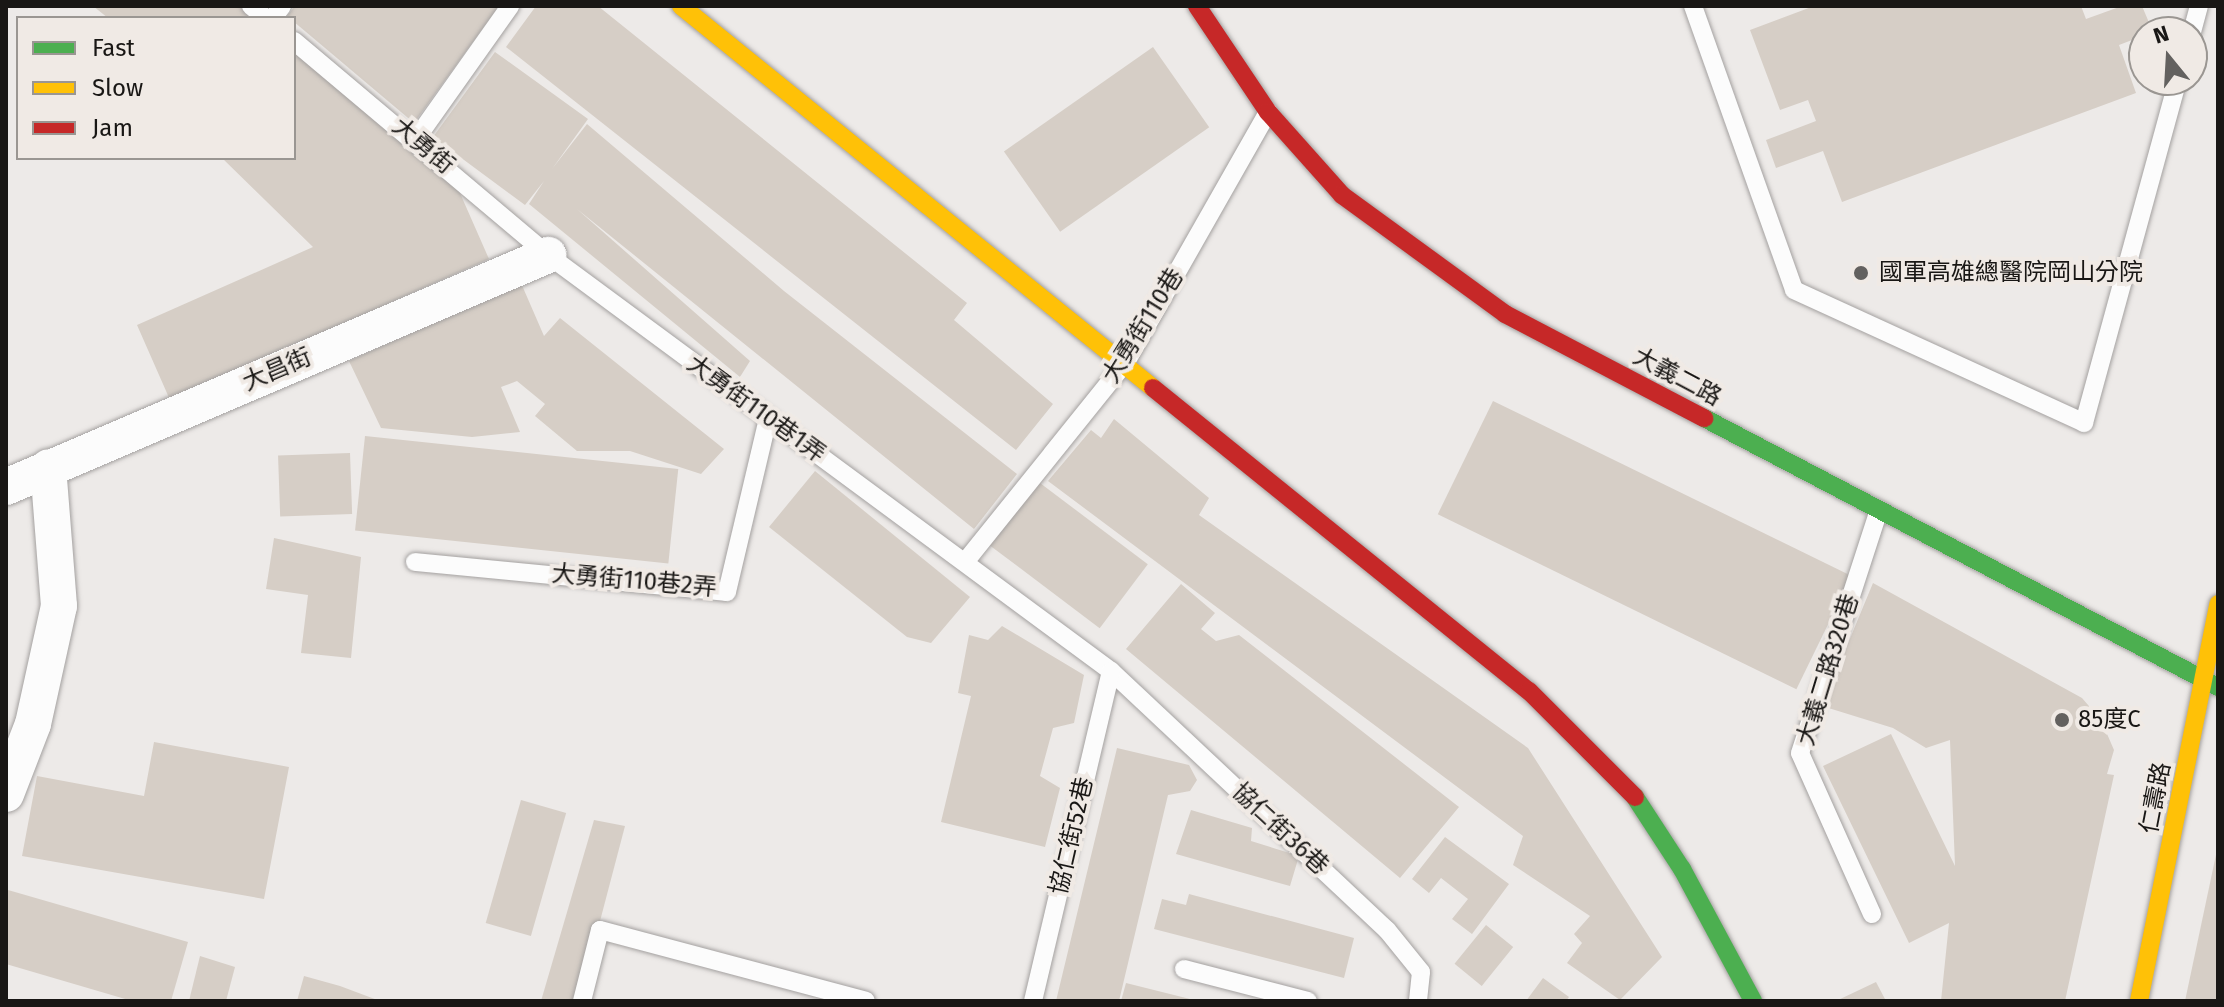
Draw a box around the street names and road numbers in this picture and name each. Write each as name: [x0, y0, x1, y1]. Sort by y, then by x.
street label: 大勇街: [386, 112, 460, 180]
street label: 大勇街110巷: [1096, 263, 1190, 389]
street label: 大義二路: [1628, 342, 1726, 412]
street label: 大昌街: [238, 343, 316, 397]
street label: 大勇街110巷1弄: [681, 349, 831, 469]
street label: 大勇街110巷2弄: [550, 559, 718, 603]
street label: 大義二路320巷: [1791, 591, 1865, 749]
street label: 仁壽路: [2135, 760, 2177, 836]
street label: 協仁街52巷: [1045, 774, 1099, 898]
street label: 協仁街36巷: [1226, 777, 1334, 881]

